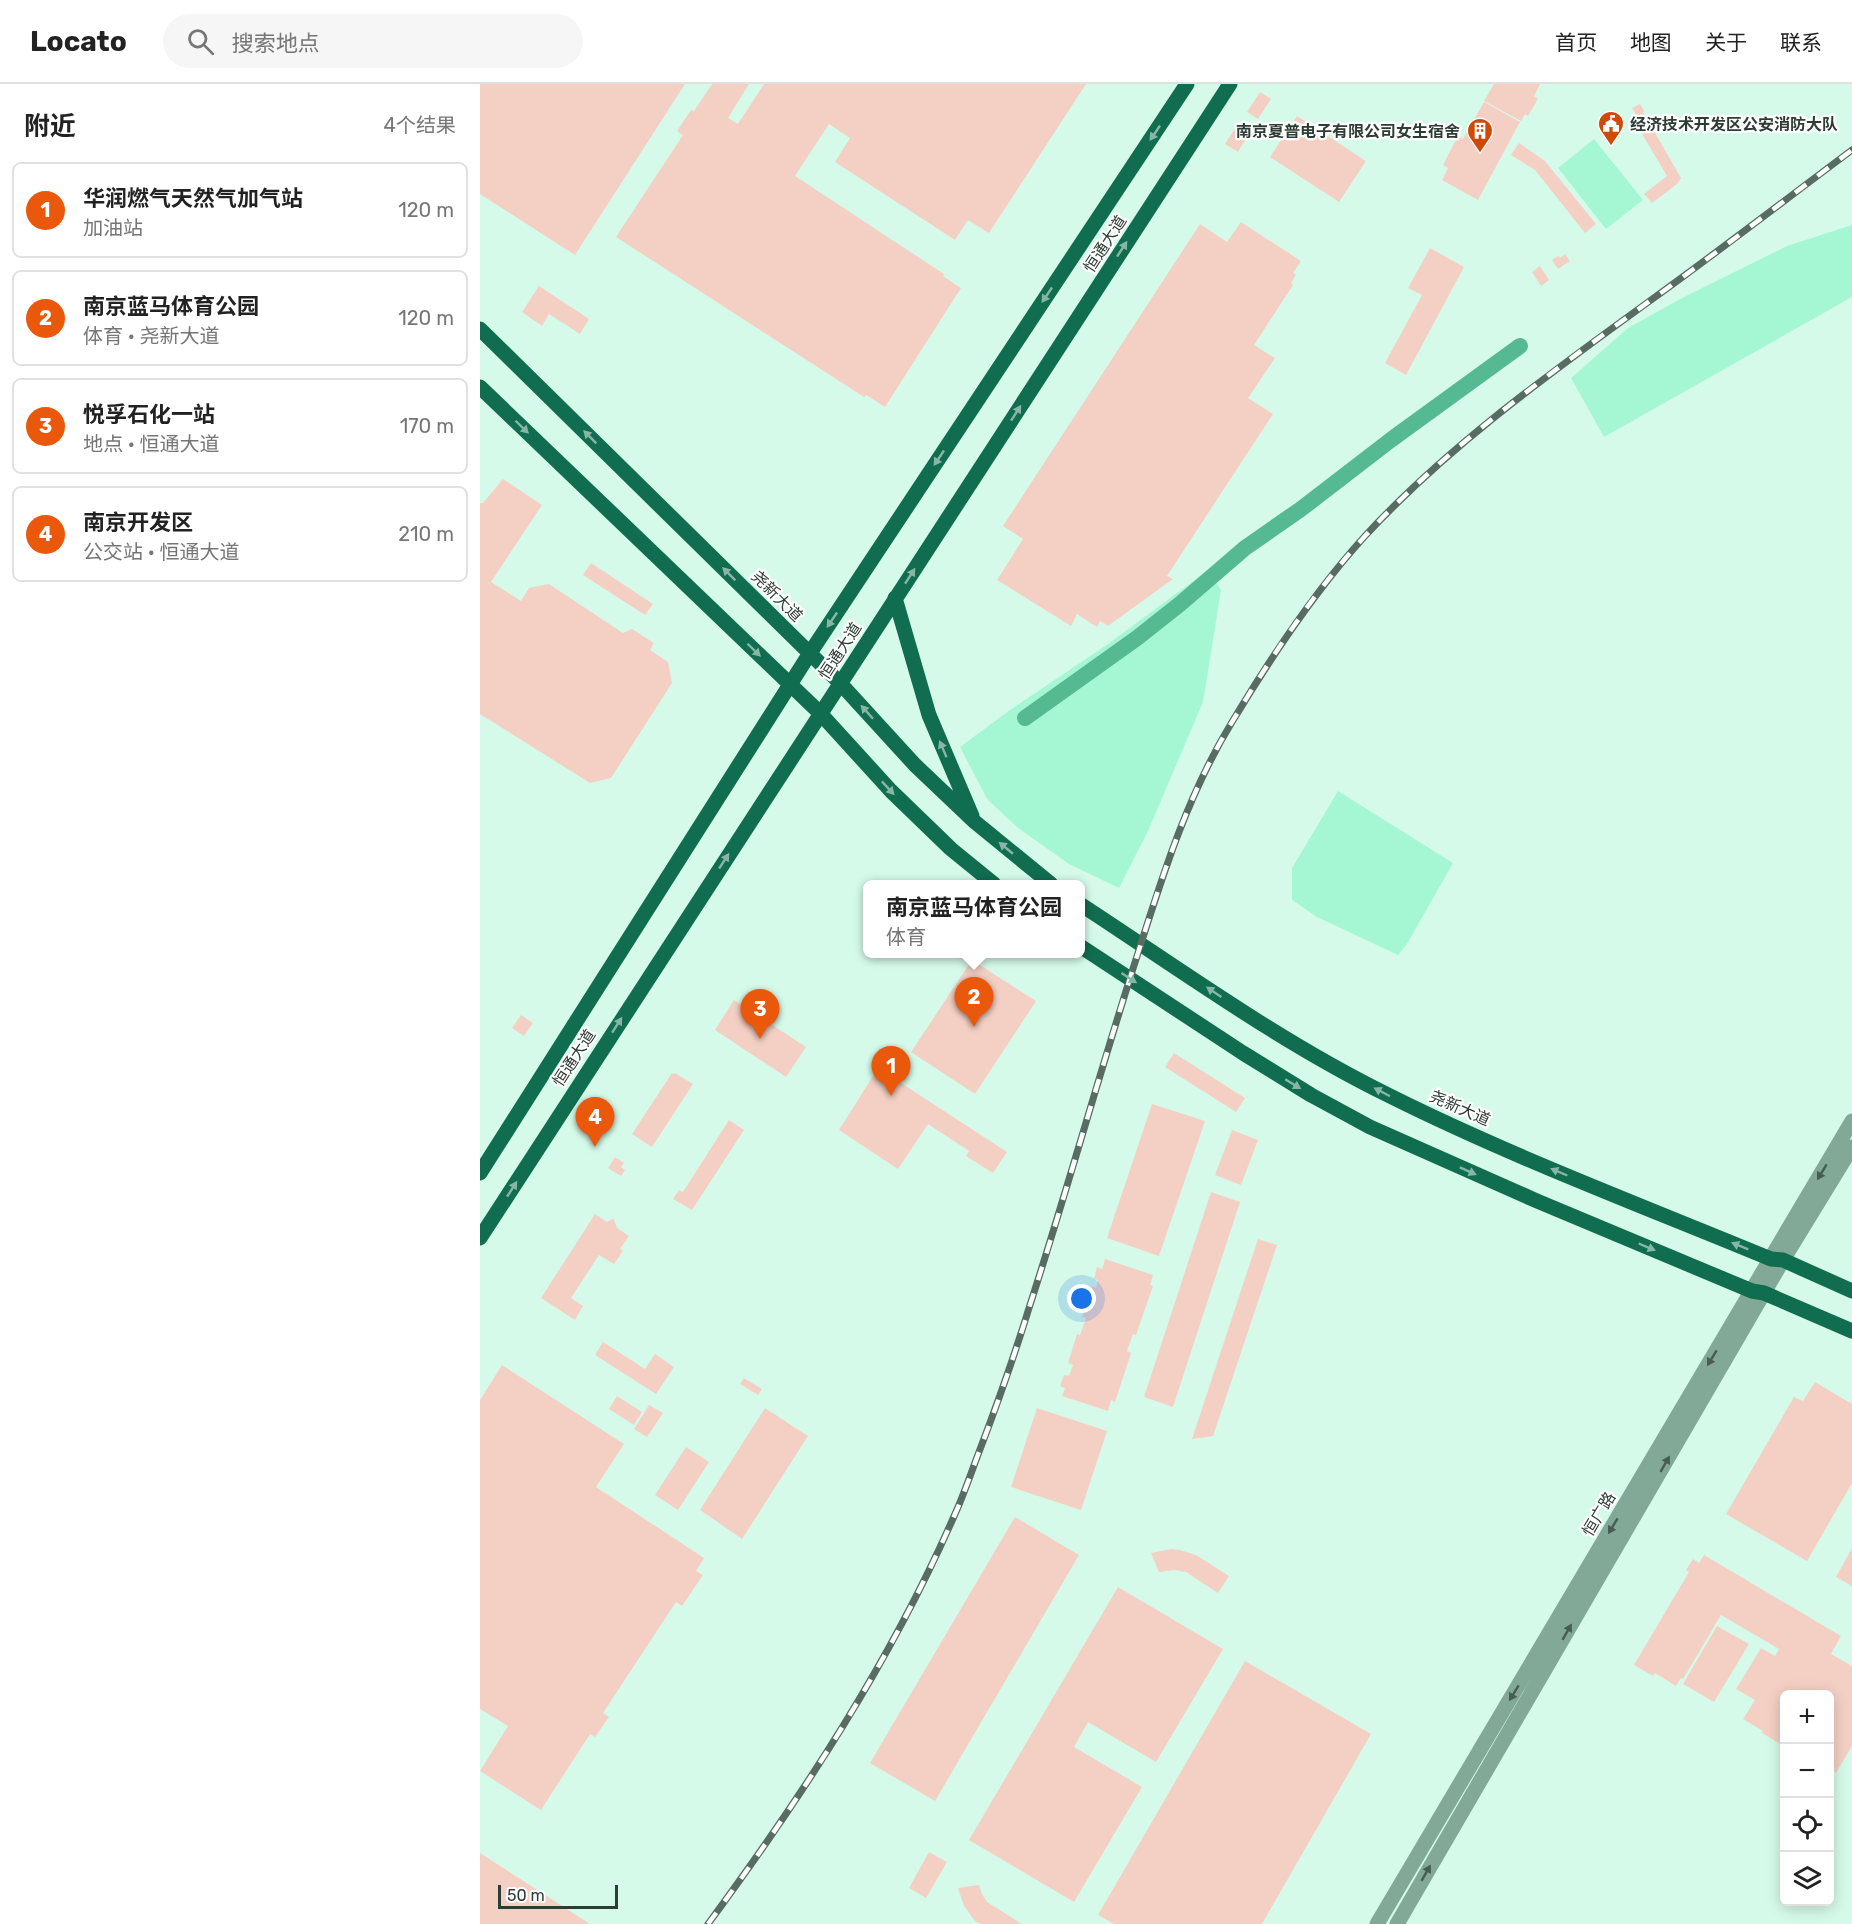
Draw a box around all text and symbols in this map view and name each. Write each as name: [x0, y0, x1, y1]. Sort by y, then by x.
search box: [163, 14, 583, 68]
text: Locato: [30, 25, 127, 58]
icon: search: [184, 25, 217, 58]
text: 搜索地点: [232, 30, 320, 57]
text: 首页: [1555, 30, 1597, 55]
text: 地图: [1630, 30, 1672, 55]
text: 关于: [1705, 30, 1747, 55]
text: 联系: [1780, 30, 1822, 55]
public building icon: 经济技术开发区公安消防大队: [1596, 109, 1626, 147]
text: 附近: [24, 111, 76, 142]
text: 4个结果: [384, 113, 456, 137]
place label: 经济技术开发区公安消防大队: [1630, 115, 1838, 134]
building icon: 南京夏普电子有限公司女生宿舍: [1465, 116, 1495, 154]
place label: 南京夏普电子有限公司女生宿舍: [1236, 122, 1460, 141]
one-way arrow: [1150, 125, 1161, 141]
text: 华润燃气天然气加气站: [83, 185, 303, 212]
text: 1: [41, 198, 50, 222]
text: 120 m: [398, 198, 454, 222]
street label: 恒通大道: [1080, 212, 1130, 276]
text: 加油站: [83, 216, 143, 240]
one-way arrow: [1117, 241, 1128, 258]
one-way arrow: [1041, 287, 1053, 303]
text: 南京蓝马体育公园: [83, 293, 259, 320]
text: 2: [39, 306, 52, 330]
text: 120 m: [398, 306, 454, 330]
text: 体育 · 尧新大道: [83, 324, 219, 348]
text: 悦孚石化一站: [83, 401, 215, 428]
one-way arrow: [1010, 405, 1021, 421]
text: 3: [39, 414, 52, 438]
text: 170 m: [400, 414, 454, 438]
one-way arrow: [515, 420, 529, 434]
one-way arrow: [582, 430, 597, 444]
text: 地点 · 恒通大道: [83, 432, 219, 456]
one-way arrow: [934, 450, 945, 466]
text: 南京开发区: [83, 509, 193, 536]
text: 4: [39, 522, 52, 546]
text: 210 m: [398, 522, 454, 546]
text: 公交站 · 恒通大道: [83, 540, 239, 564]
one-way arrow: [722, 567, 736, 581]
street label: 尧新大道: [748, 567, 806, 625]
one-way arrow: [904, 568, 915, 585]
one-way arrow: [826, 612, 838, 628]
street label: 恒通大道: [815, 619, 865, 683]
one-way arrow: [746, 643, 761, 657]
one-way arrow: [861, 705, 874, 720]
one-way arrow: [938, 740, 947, 758]
one-way arrow: [881, 780, 895, 795]
one-way arrow: [999, 842, 1014, 855]
one-way arrow: [718, 854, 730, 870]
popup: [863, 880, 1085, 958]
text: 南京蓝马体育公园: [886, 894, 1062, 921]
text: 体育: [886, 925, 926, 949]
one-way arrow: [1121, 973, 1138, 984]
pin: 2: [954, 978, 994, 1027]
one-way arrow: [1206, 986, 1223, 997]
pin: 3: [740, 990, 780, 1039]
one-way arrow: [612, 1016, 623, 1033]
street label: 恒通大道: [549, 1026, 599, 1090]
pin: 1: [872, 1046, 910, 1096]
one-way arrow: [1285, 1079, 1302, 1089]
street label: 尧新大道: [1427, 1086, 1493, 1130]
one-way arrow: [1373, 1087, 1390, 1097]
pin: 4: [576, 1098, 614, 1147]
one-way arrow: [1817, 1164, 1828, 1180]
one-way arrow: [1459, 1166, 1477, 1176]
one-way arrow: [1550, 1167, 1568, 1177]
one-way arrow: [506, 1181, 517, 1197]
one-way arrow: [1730, 1241, 1748, 1251]
one-way arrow: [1639, 1242, 1657, 1252]
your location: [1067, 1284, 1096, 1313]
one-way arrow: [1707, 1350, 1718, 1366]
one-way arrow: [1660, 1455, 1670, 1472]
street label: 恒广路: [1578, 1489, 1620, 1539]
one-way arrow: [1608, 1518, 1618, 1535]
one-way arrow: [1561, 1624, 1572, 1640]
one-way arrow: [1508, 1685, 1519, 1701]
map controls: [1780, 1690, 1834, 1906]
button: +: [1780, 1690, 1834, 1744]
button: −: [1780, 1744, 1834, 1798]
button: locate: [1780, 1798, 1834, 1852]
button: layers: [1780, 1852, 1834, 1906]
one-way arrow: [1421, 1865, 1431, 1882]
scale bar: [498, 1882, 618, 1910]
text: 50 m: [507, 1886, 545, 1905]

